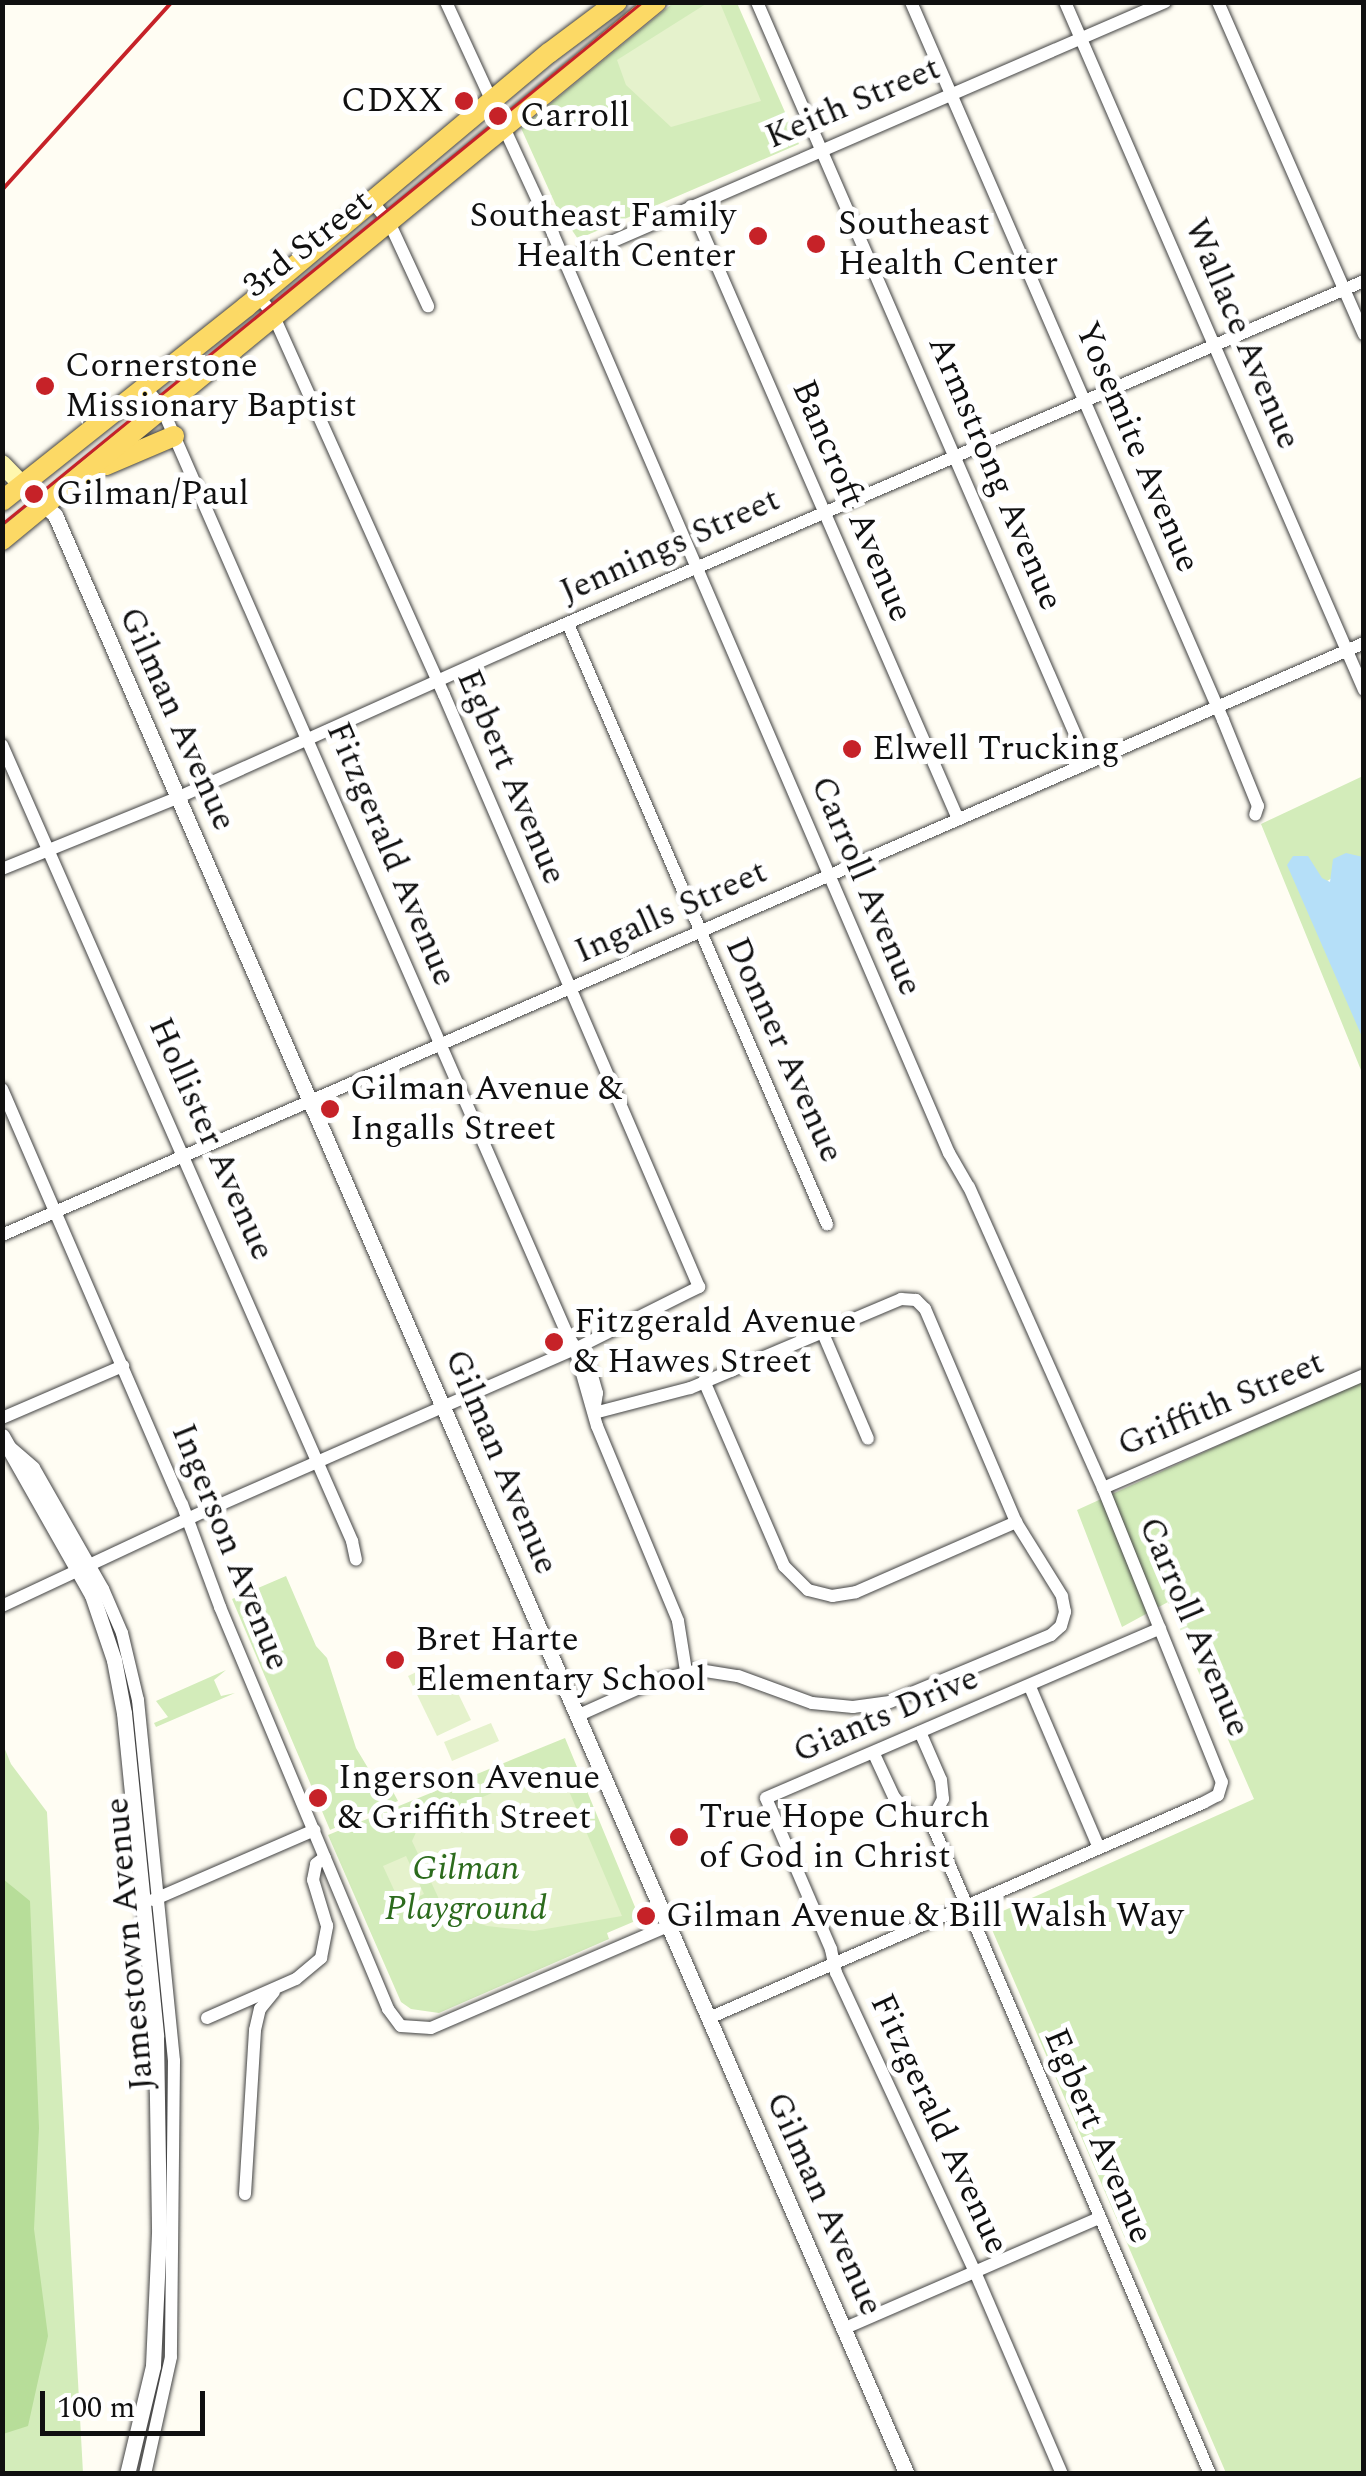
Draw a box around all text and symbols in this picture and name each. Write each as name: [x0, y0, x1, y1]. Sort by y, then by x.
street label: Keith Street: [759, 47, 947, 159]
place label: CDXX: [341, 80, 444, 122]
marker: CDXX: [453, 90, 475, 112]
place label: Carroll: [520, 95, 630, 137]
marker: Carroll: [485, 103, 511, 129]
street label: 3rd Street: [235, 181, 381, 307]
place label: Southeast Family Health Center: [469, 195, 736, 277]
place label: Southeast Health Center: [838, 203, 1058, 285]
street label: Wallace Avenue: [1175, 212, 1309, 456]
marker: Southeast Family Health Center: [745, 223, 771, 249]
marker: Southeast Health Center: [803, 231, 829, 257]
street label: Yosemite Avenue: [1065, 315, 1209, 579]
street label: Armstrong Avenue: [918, 329, 1072, 617]
place label: Cornerstone Missionary Baptist: [65, 345, 357, 427]
street label: Bancroft Avenue: [782, 374, 922, 628]
marker: Cornerstone Missionary Baptist: [34, 375, 56, 397]
place label: Gilman/Paul: [56, 473, 249, 515]
street label: Jennings Street: [554, 479, 786, 613]
marker: Gilman/Paul: [21, 481, 47, 507]
street label: Gilman Avenue: [109, 601, 245, 837]
street label: Egbert Avenue: [447, 663, 575, 891]
street label: Fitzgerald Avenue: [317, 716, 465, 992]
place label: Elwell Trucking: [872, 728, 1120, 770]
marker: Elwell Trucking: [841, 738, 863, 760]
street label: Carroll Avenue: [801, 770, 931, 1002]
street label: Ingalls Street: [568, 851, 774, 973]
street label: Donner Avenue: [716, 931, 852, 1169]
street label: Hollister Avenue: [139, 1011, 283, 1267]
place label: Gilman Avenue & Ingalls Street: [350, 1068, 623, 1150]
marker: Gilman Avenue & Ingalls Street: [319, 1098, 341, 1120]
place label: Fitzgerald Avenue & Hawes Street: [574, 1301, 856, 1383]
marker: Fitzgerald Avenue & Hawes Street: [543, 1331, 565, 1353]
street label: Griffith Street: [1112, 1342, 1330, 1466]
street label: Gilman Avenue: [435, 1343, 567, 1581]
street label: Ingerson Avenue: [161, 1418, 299, 1676]
street label: Carroll Avenue: [1129, 1511, 1259, 1743]
place label: Bret Harte Elementary School: [415, 1619, 706, 1701]
marker: Bret Harte Elementary School: [384, 1649, 406, 1671]
street label: Giants Drive: [787, 1657, 985, 1773]
place label: Ingerson Avenue & Griffith Street: [338, 1757, 600, 1839]
marker: Ingerson Avenue & Griffith Street: [307, 1787, 329, 1809]
street label: Jamestown Avenue: [96, 1796, 164, 2092]
place label: True Hope Church of God in Christ: [699, 1796, 990, 1878]
marker: True Hope Church of God in Christ: [668, 1826, 690, 1848]
park label: Gilman Playground: [385, 1848, 547, 1930]
place label: Gilman Avenue & Bill Walsh Way: [666, 1895, 1183, 1937]
marker: Gilman Avenue & Bill Walsh Way: [635, 1905, 657, 1927]
street label: Fitzgerald Avenue: [860, 1987, 1018, 2261]
street label: Egbert Avenue: [1034, 2022, 1162, 2250]
street label: Gilman Avenue: [756, 2086, 892, 2322]
scale bar: [45, 2371, 210, 2433]
text: 100 m: [57, 2385, 135, 2431]

